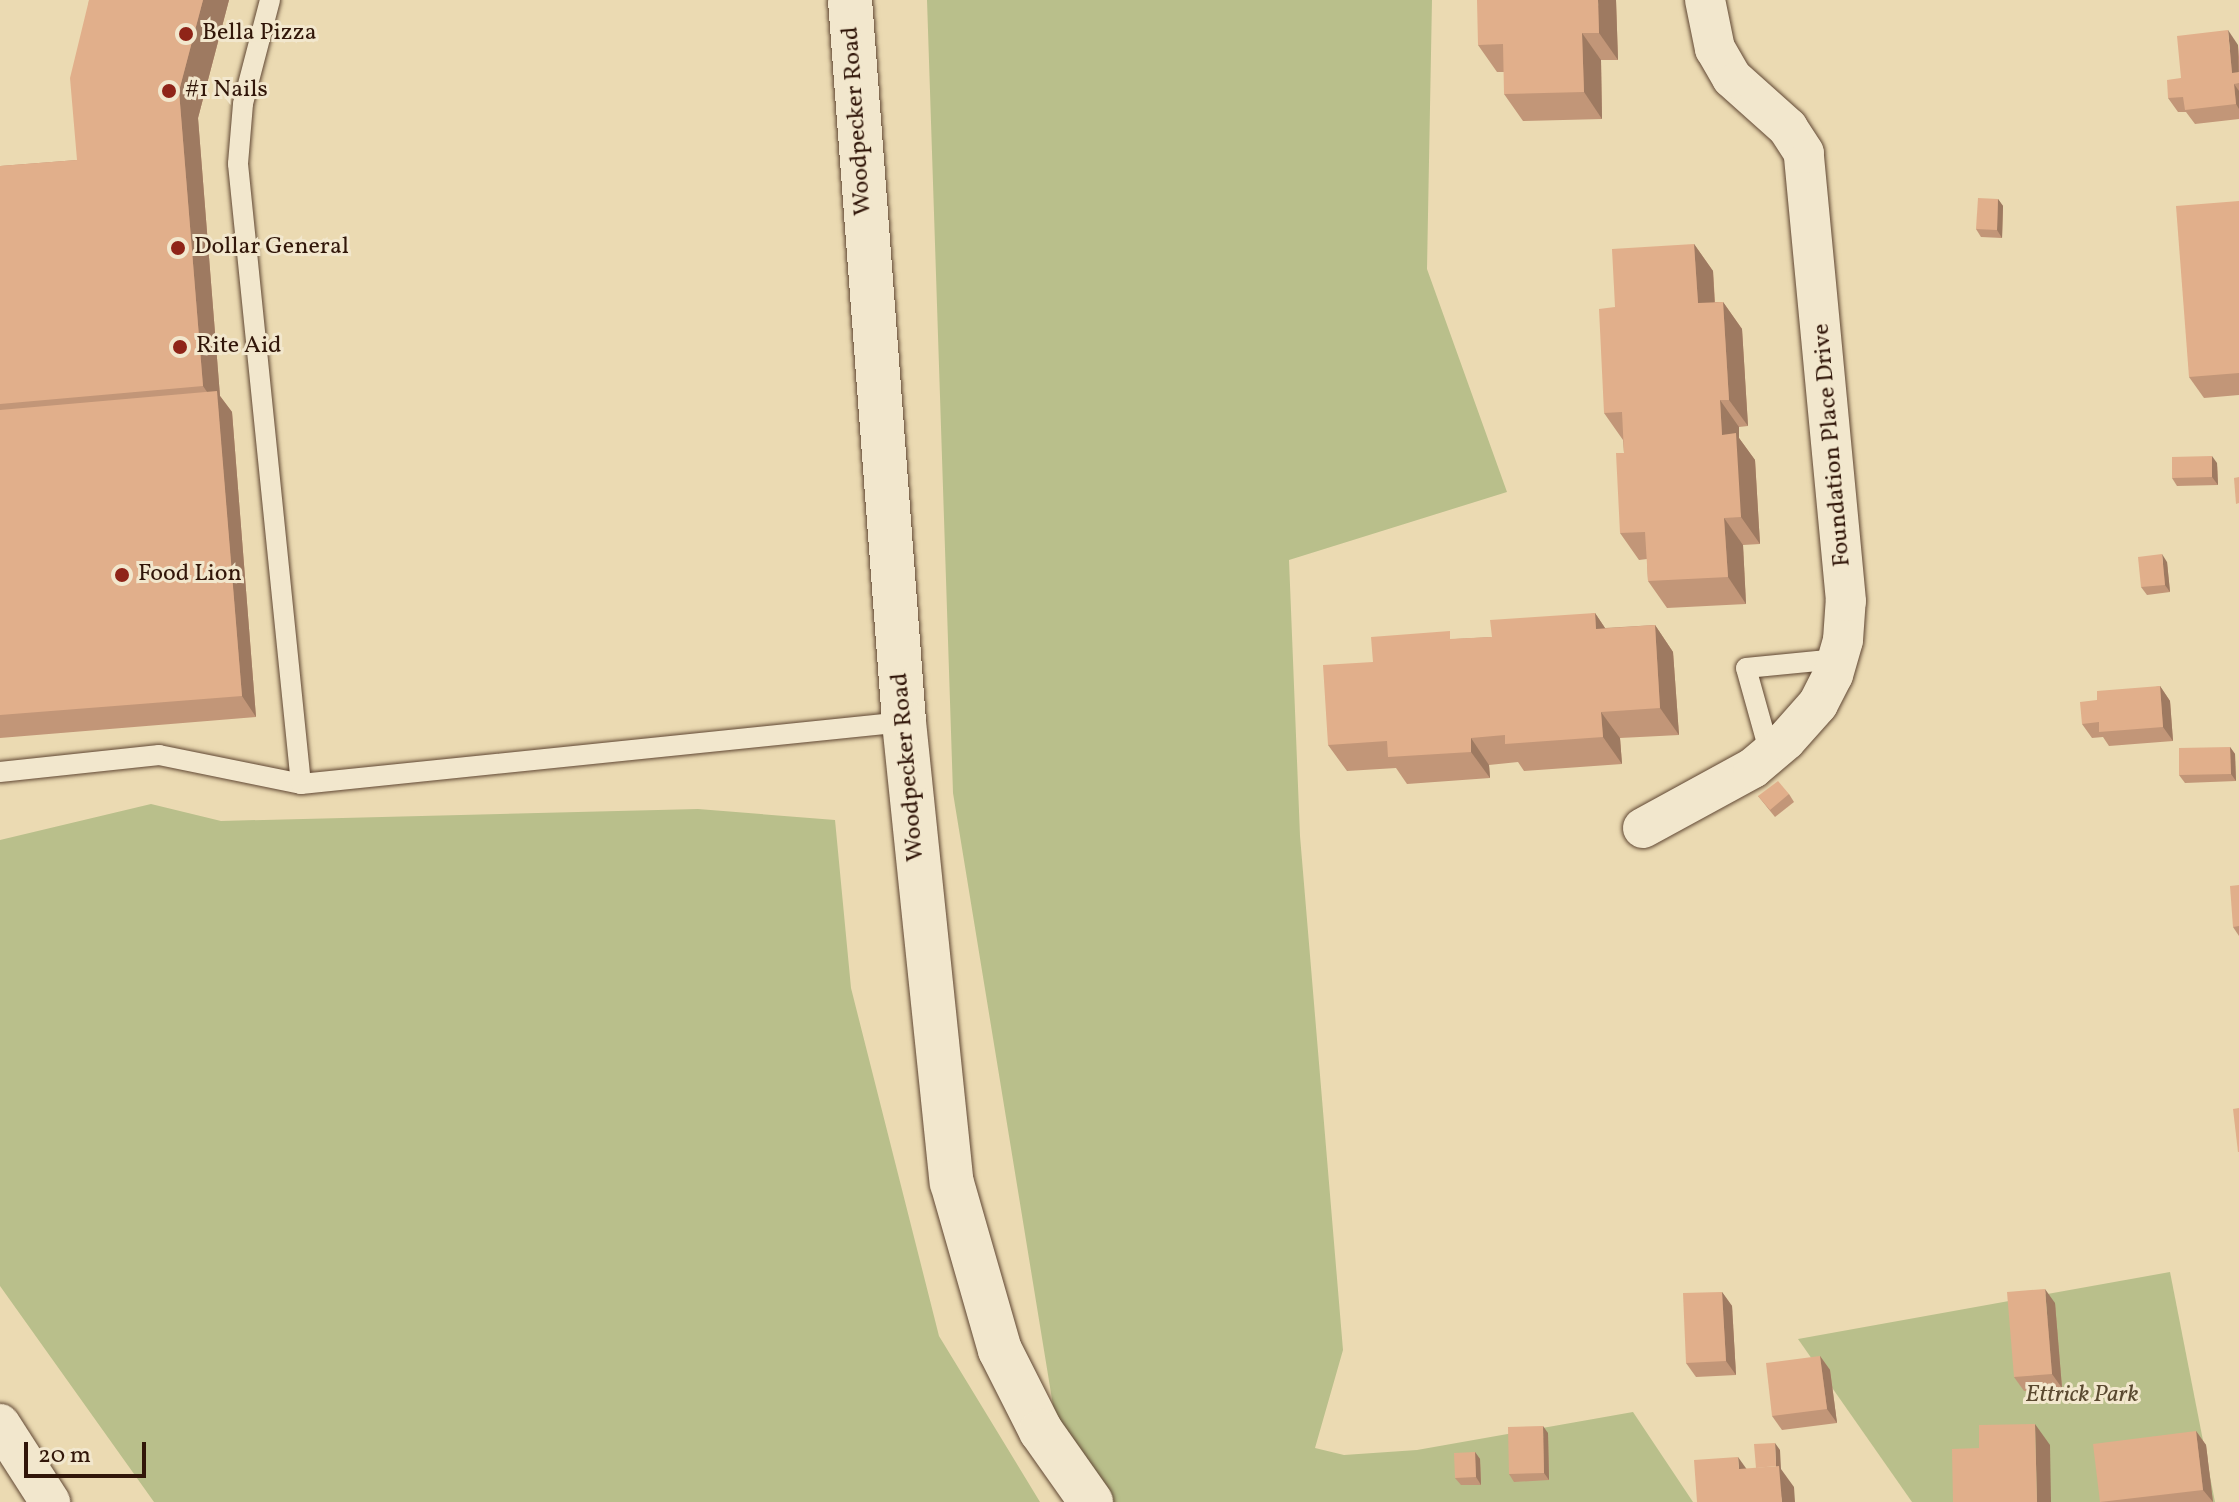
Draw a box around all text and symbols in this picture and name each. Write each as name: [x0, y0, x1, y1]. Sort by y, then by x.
place label: Bella Pizza: [202, 20, 317, 48]
marker: Bella Pizza: [177, 25, 195, 43]
street label: Woodpecker Road: [837, 25, 879, 217]
place label: #1 Nails: [185, 77, 268, 105]
marker: #1 Nails: [160, 82, 178, 100]
place label: Dollar General: [194, 234, 349, 262]
marker: Dollar General: [169, 239, 187, 257]
street label: Foundation Place Drive: [1808, 322, 1858, 568]
place label: Rite Aid: [196, 333, 282, 361]
marker: Rite Aid: [171, 338, 189, 356]
place label: Food Lion: [138, 561, 242, 589]
marker: Food Lion: [113, 566, 131, 584]
street label: Woodpecker Road: [886, 671, 932, 863]
park label: Ettrick Park: [2025, 1382, 2139, 1410]
scale bar: [28, 1426, 150, 1476]
text: 20 m: [38, 1439, 91, 1473]

